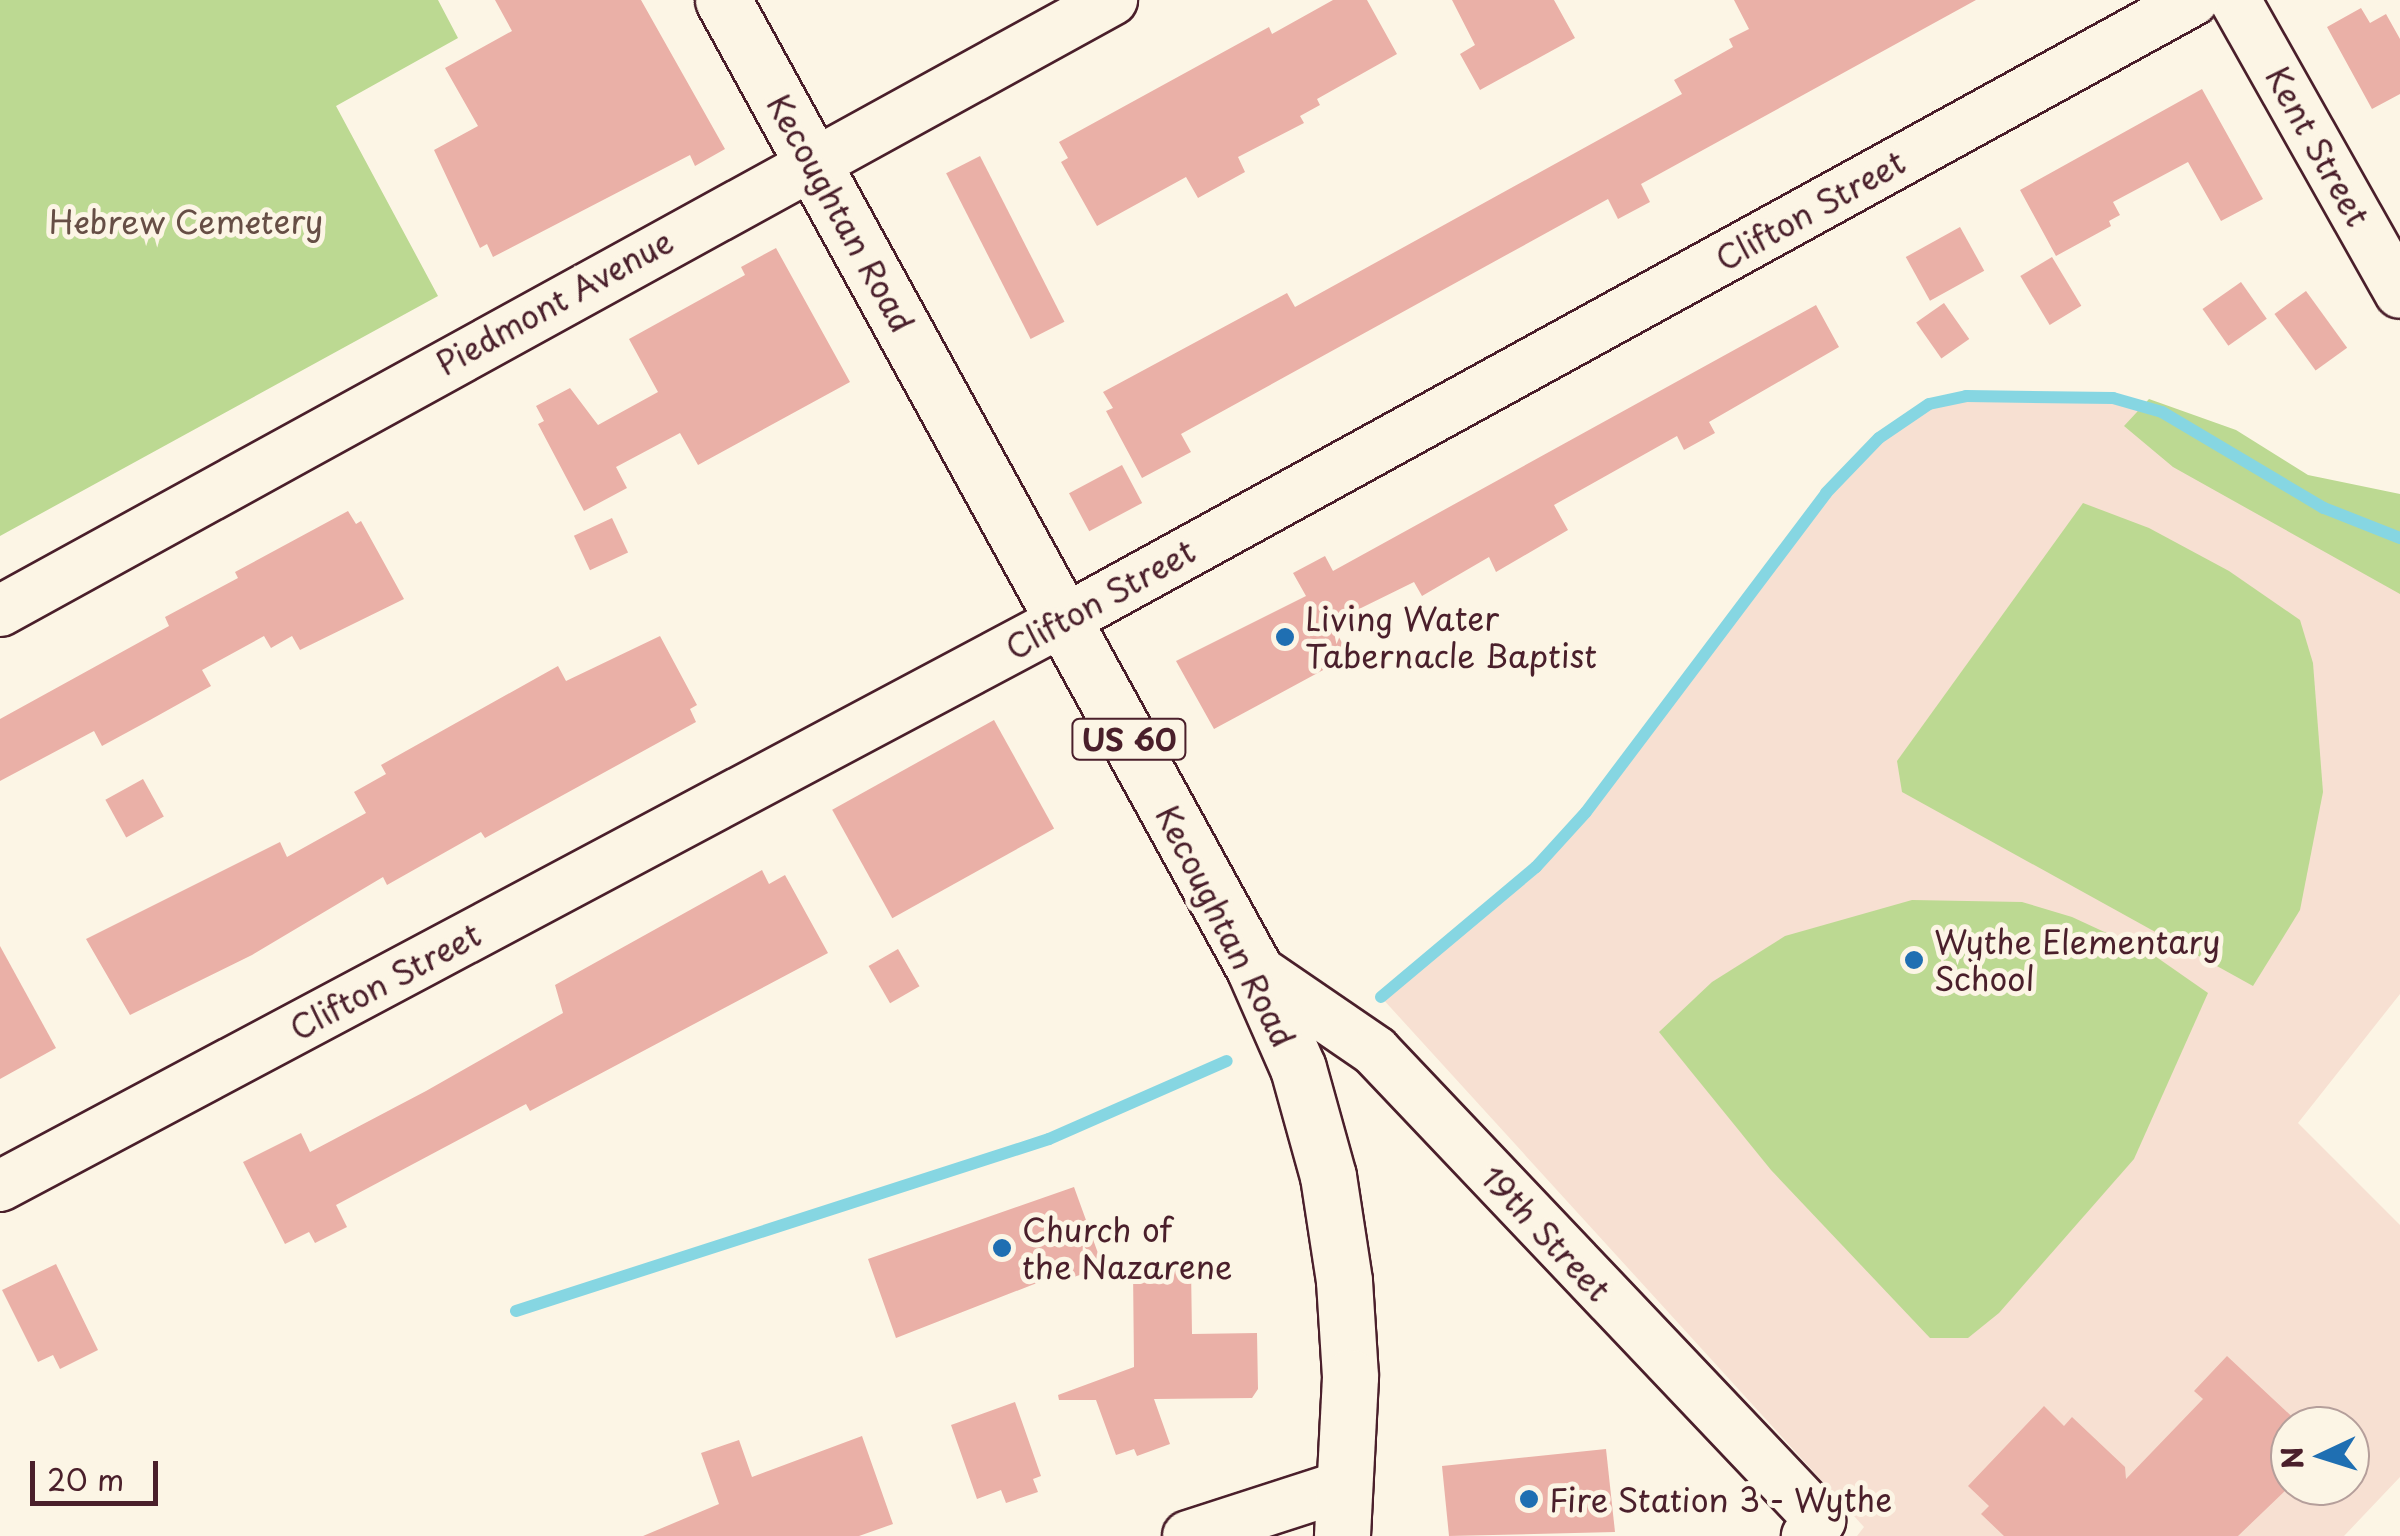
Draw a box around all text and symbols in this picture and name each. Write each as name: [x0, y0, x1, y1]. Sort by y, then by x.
street label: Kent Street: [2258, 59, 2378, 233]
street label: Kecoughtan Road: [760, 87, 922, 339]
street label: Clifton Street: [1709, 142, 1911, 278]
park label: Hebrew Cemetery: [49, 202, 323, 240]
street label: Piedmont Avenue: [429, 221, 679, 383]
street label: Clifton Street: [999, 531, 1201, 667]
place label: Living Water Tabernacle Baptist: [1305, 600, 1600, 675]
marker: Living Water Tabernacle Baptist: [1274, 626, 1296, 648]
road number: US 60: [1072, 714, 1186, 764]
street label: Kecoughtan Road: [1149, 799, 1303, 1053]
street label: Clifton Street: [283, 915, 487, 1047]
place label: Wythe Elementary School: [1934, 923, 2220, 998]
marker: Wythe Elementary School: [1903, 949, 1925, 971]
street label: 19th Street: [1474, 1158, 1618, 1308]
place label: Church of the Nazarene: [1022, 1211, 1232, 1286]
marker: Church of the Nazarene: [991, 1237, 1013, 1259]
north arrow: [2270, 1406, 2370, 1506]
scale bar: [35, 1441, 162, 1503]
text: N: [2269, 1445, 2314, 1471]
text: 20 m: [47, 1456, 124, 1501]
place label: Fire Station 3 - Wythe: [1549, 1480, 1894, 1518]
marker: Fire Station 3 - Wythe: [1518, 1488, 1540, 1510]

